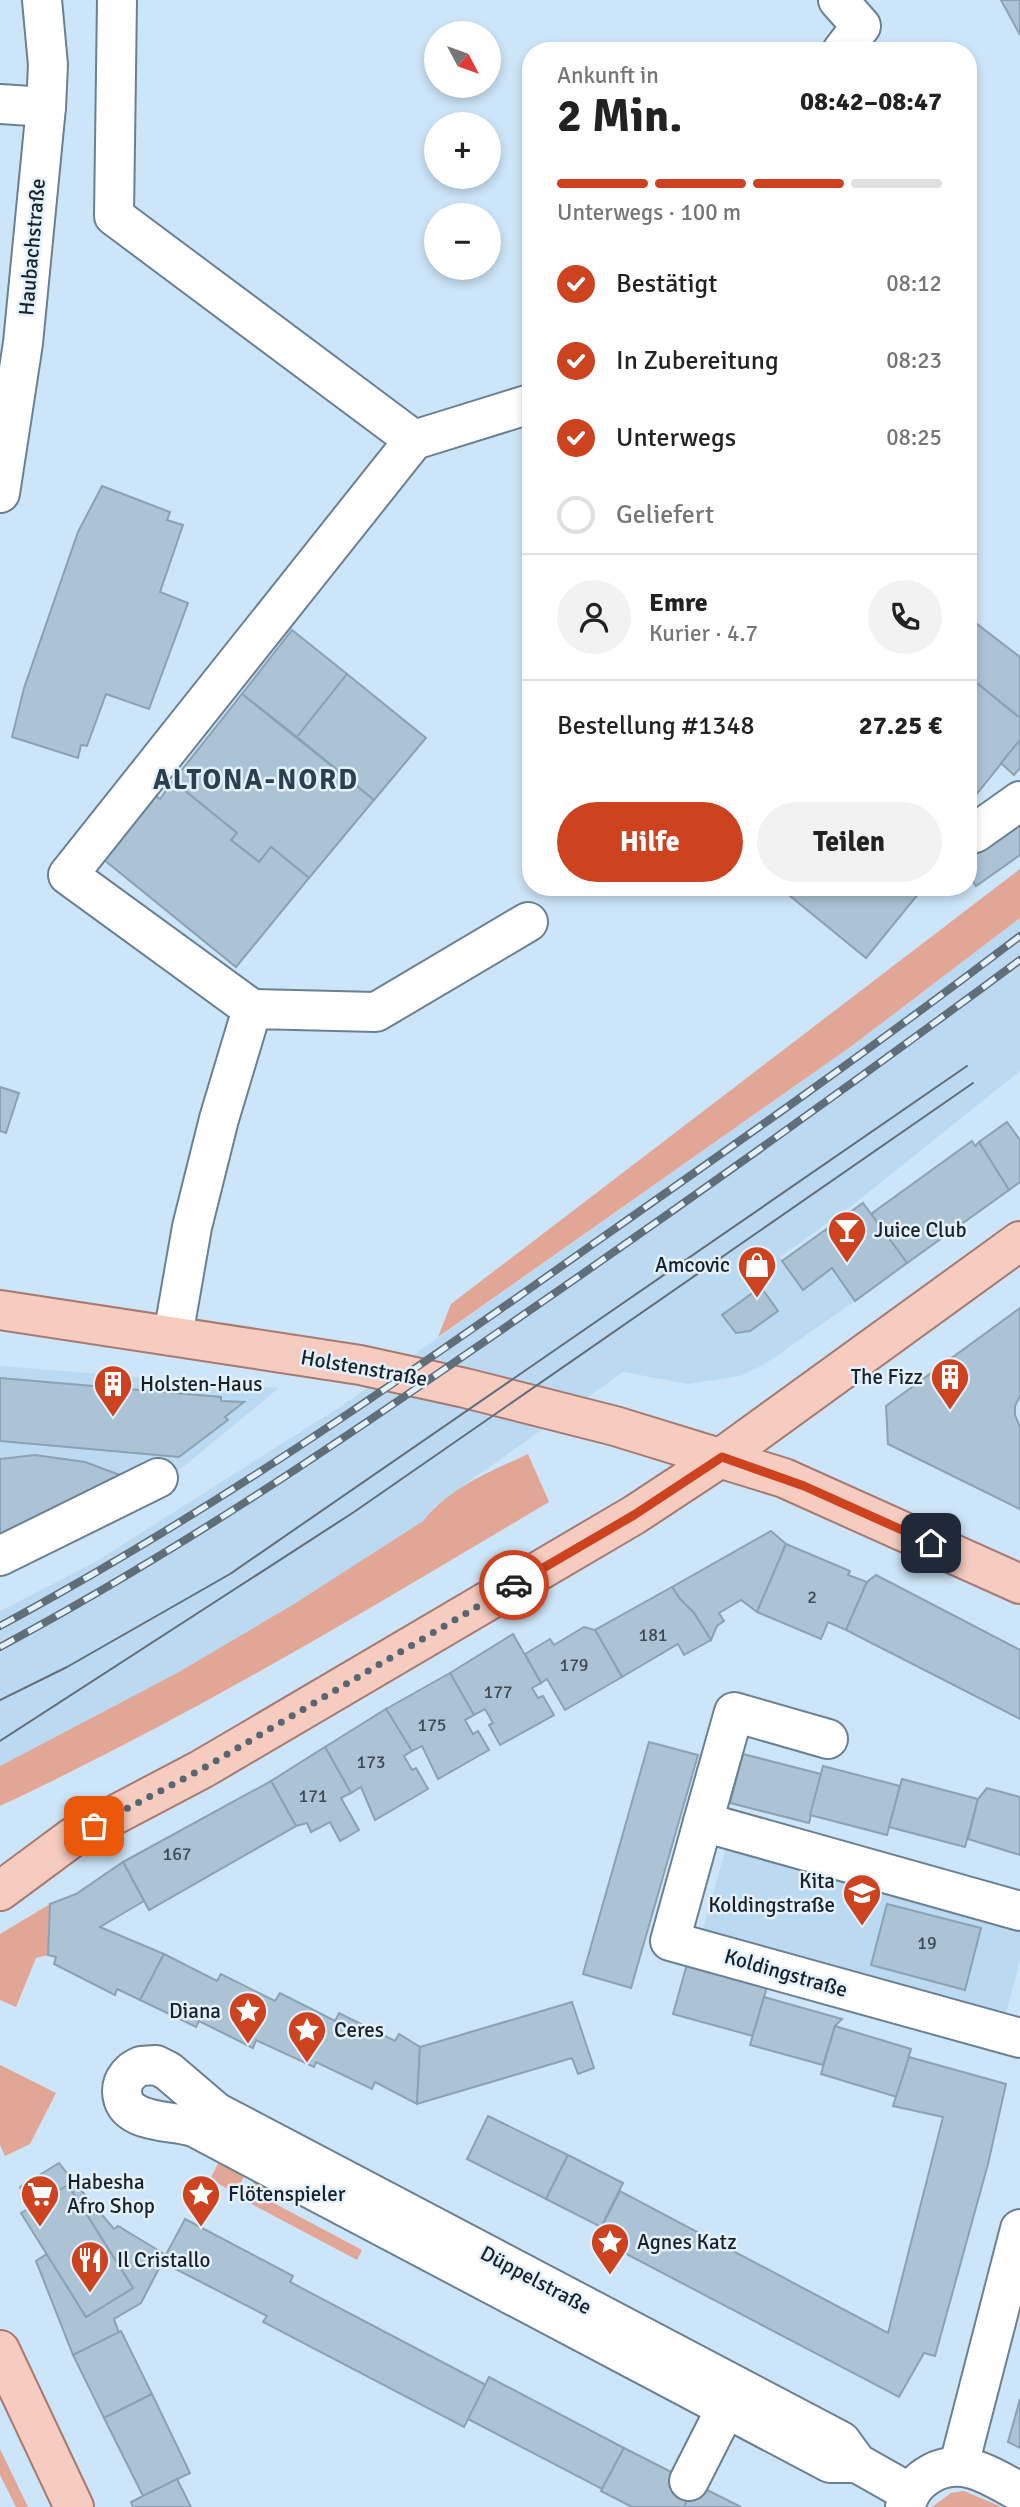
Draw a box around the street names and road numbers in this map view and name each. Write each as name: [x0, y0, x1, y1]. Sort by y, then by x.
street label: Haubachstraße: [13, 177, 51, 317]
street label: Holstenstraße: [299, 1344, 429, 1392]
street label: Koldingstraße: [721, 1943, 851, 2003]
street label: Düppelstraße: [476, 2240, 596, 2320]

